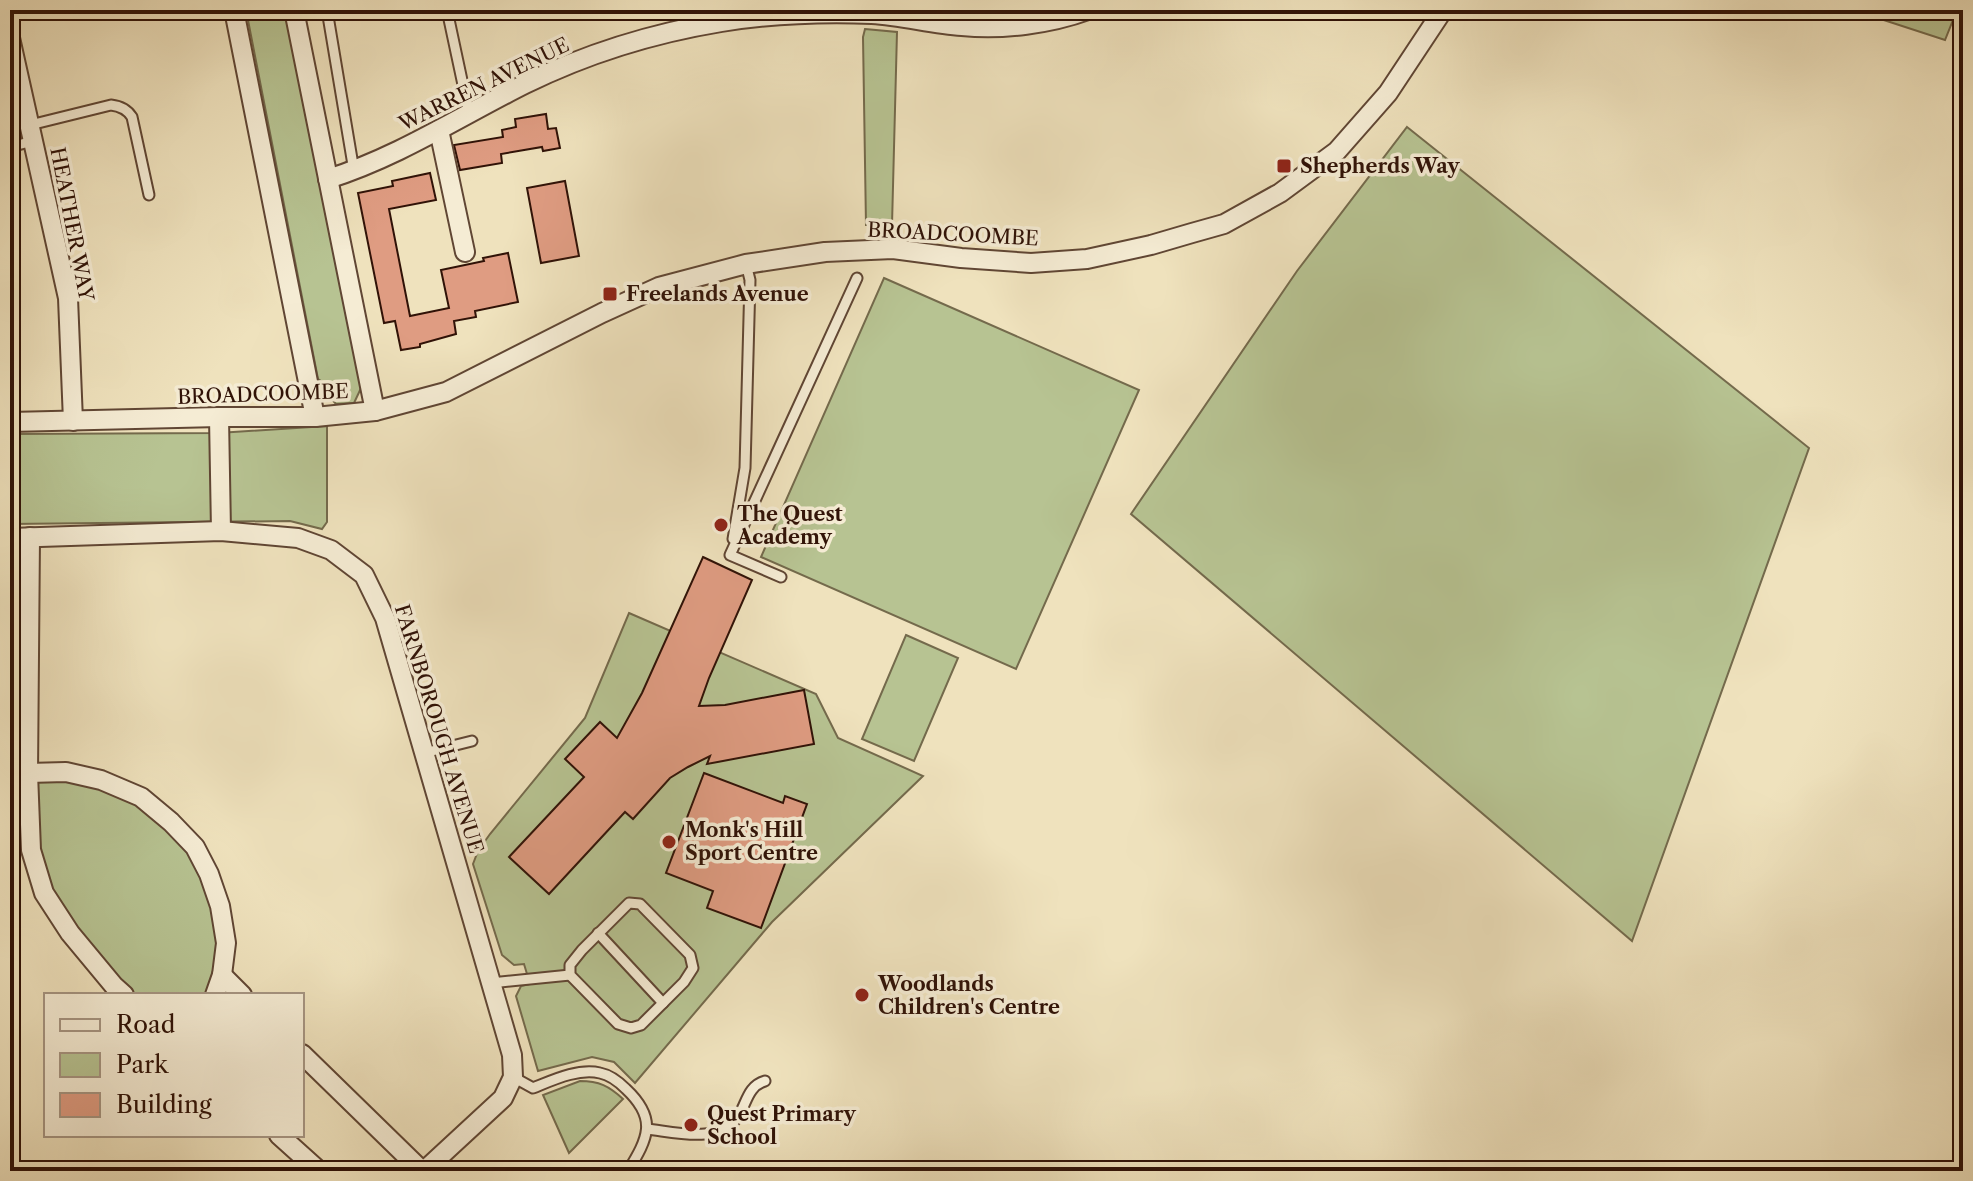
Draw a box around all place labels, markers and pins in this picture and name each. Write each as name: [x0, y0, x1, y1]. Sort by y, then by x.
place label: Shepherds Way: [1300, 154, 1460, 178]
marker: Shepherds Way: [1275, 157, 1293, 175]
place label: Freelands Avenue: [626, 282, 809, 306]
marker: Freelands Avenue: [601, 285, 619, 303]
place label: The Quest Academy: [736, 502, 843, 549]
marker: The Quest Academy: [712, 516, 730, 534]
place label: Monk's Hill Sport Centre: [685, 818, 818, 865]
marker: Monk's Hill Sport Centre: [660, 833, 678, 851]
place label: Woodlands Children's Centre: [877, 972, 1060, 1019]
marker: Woodlands Children's Centre: [853, 986, 871, 1004]
place label: Quest Primary School: [707, 1102, 857, 1149]
marker: Quest Primary School: [682, 1116, 700, 1134]

